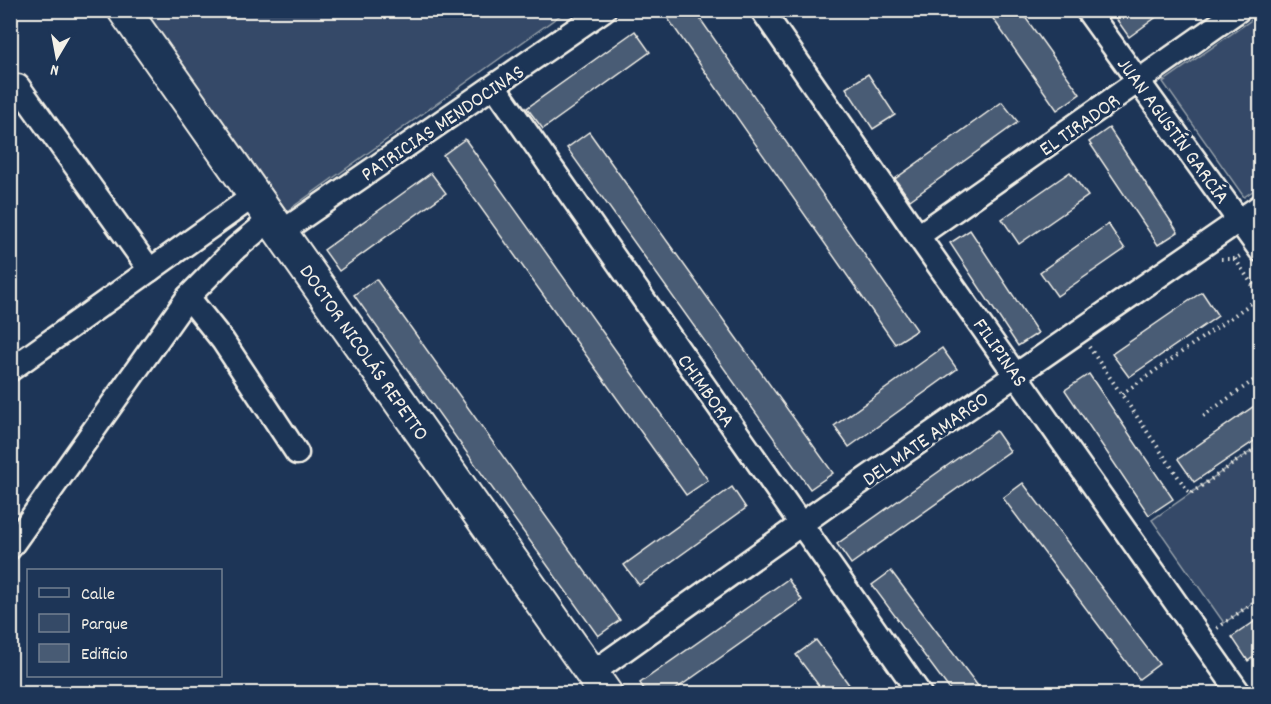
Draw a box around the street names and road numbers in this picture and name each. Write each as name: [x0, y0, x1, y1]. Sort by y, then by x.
street label: JUAN AGUSTÍN GARCÍA: [1108, 52, 1235, 212]
street label: PATRICIAS MENDOCINAS: [356, 58, 532, 191]
street label: EL TIRADOR: [1034, 88, 1127, 165]
street label: DOCTOR NICOLÁS REPETTO: [290, 259, 435, 448]
street label: FILIPINAS: [964, 313, 1033, 394]
street label: CHIMBORA: [668, 349, 741, 435]
street label: DEL MATE AMARGO: [857, 386, 996, 495]

